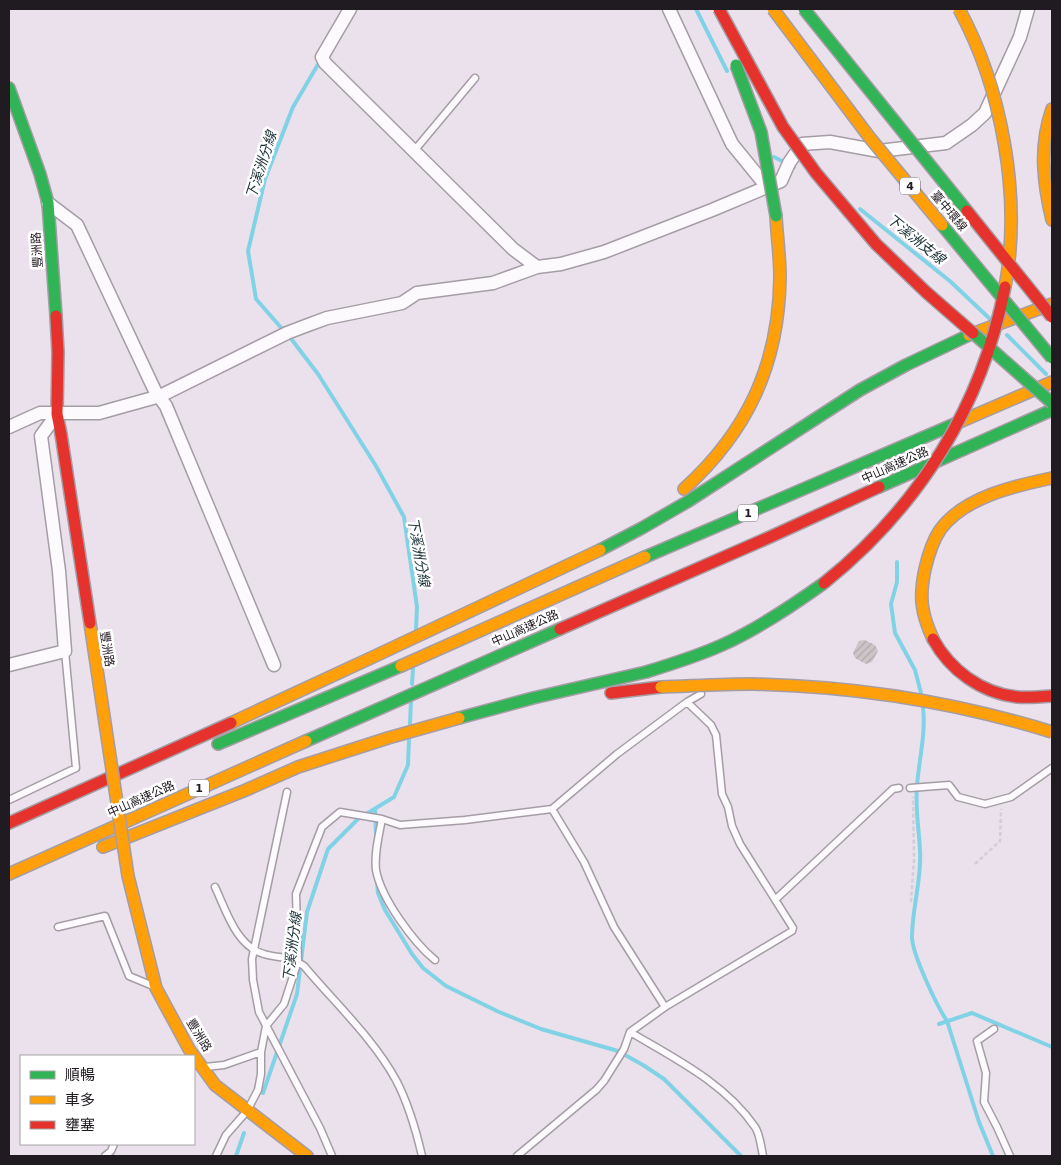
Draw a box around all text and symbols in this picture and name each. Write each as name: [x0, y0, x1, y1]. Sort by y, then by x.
water label: 下溪洲分線: [243, 127, 280, 201]
road number: 4: [900, 178, 920, 195]
street label: 臺中環線: [928, 188, 970, 234]
water label: 下溪洲支線: [884, 211, 950, 269]
street label: 豐洲路: [29, 232, 45, 268]
street label: 中山高速公路: [859, 444, 931, 486]
road number: 1: [738, 504, 758, 522]
water label: 下溪洲分線: [405, 516, 433, 590]
street label: 中山高速公路: [489, 607, 561, 649]
street label: 豐洲路: [97, 630, 117, 668]
street label: 中山高速公路: [105, 778, 177, 820]
road number: 1: [189, 780, 209, 796]
water label: 下溪洲分線: [280, 909, 304, 983]
street label: 豐洲路: [184, 1016, 214, 1054]
legend: [20, 1055, 195, 1145]
text: 順暢: [65, 1066, 95, 1084]
text: 車多: [65, 1091, 95, 1109]
text: 壅塞: [65, 1116, 95, 1134]

